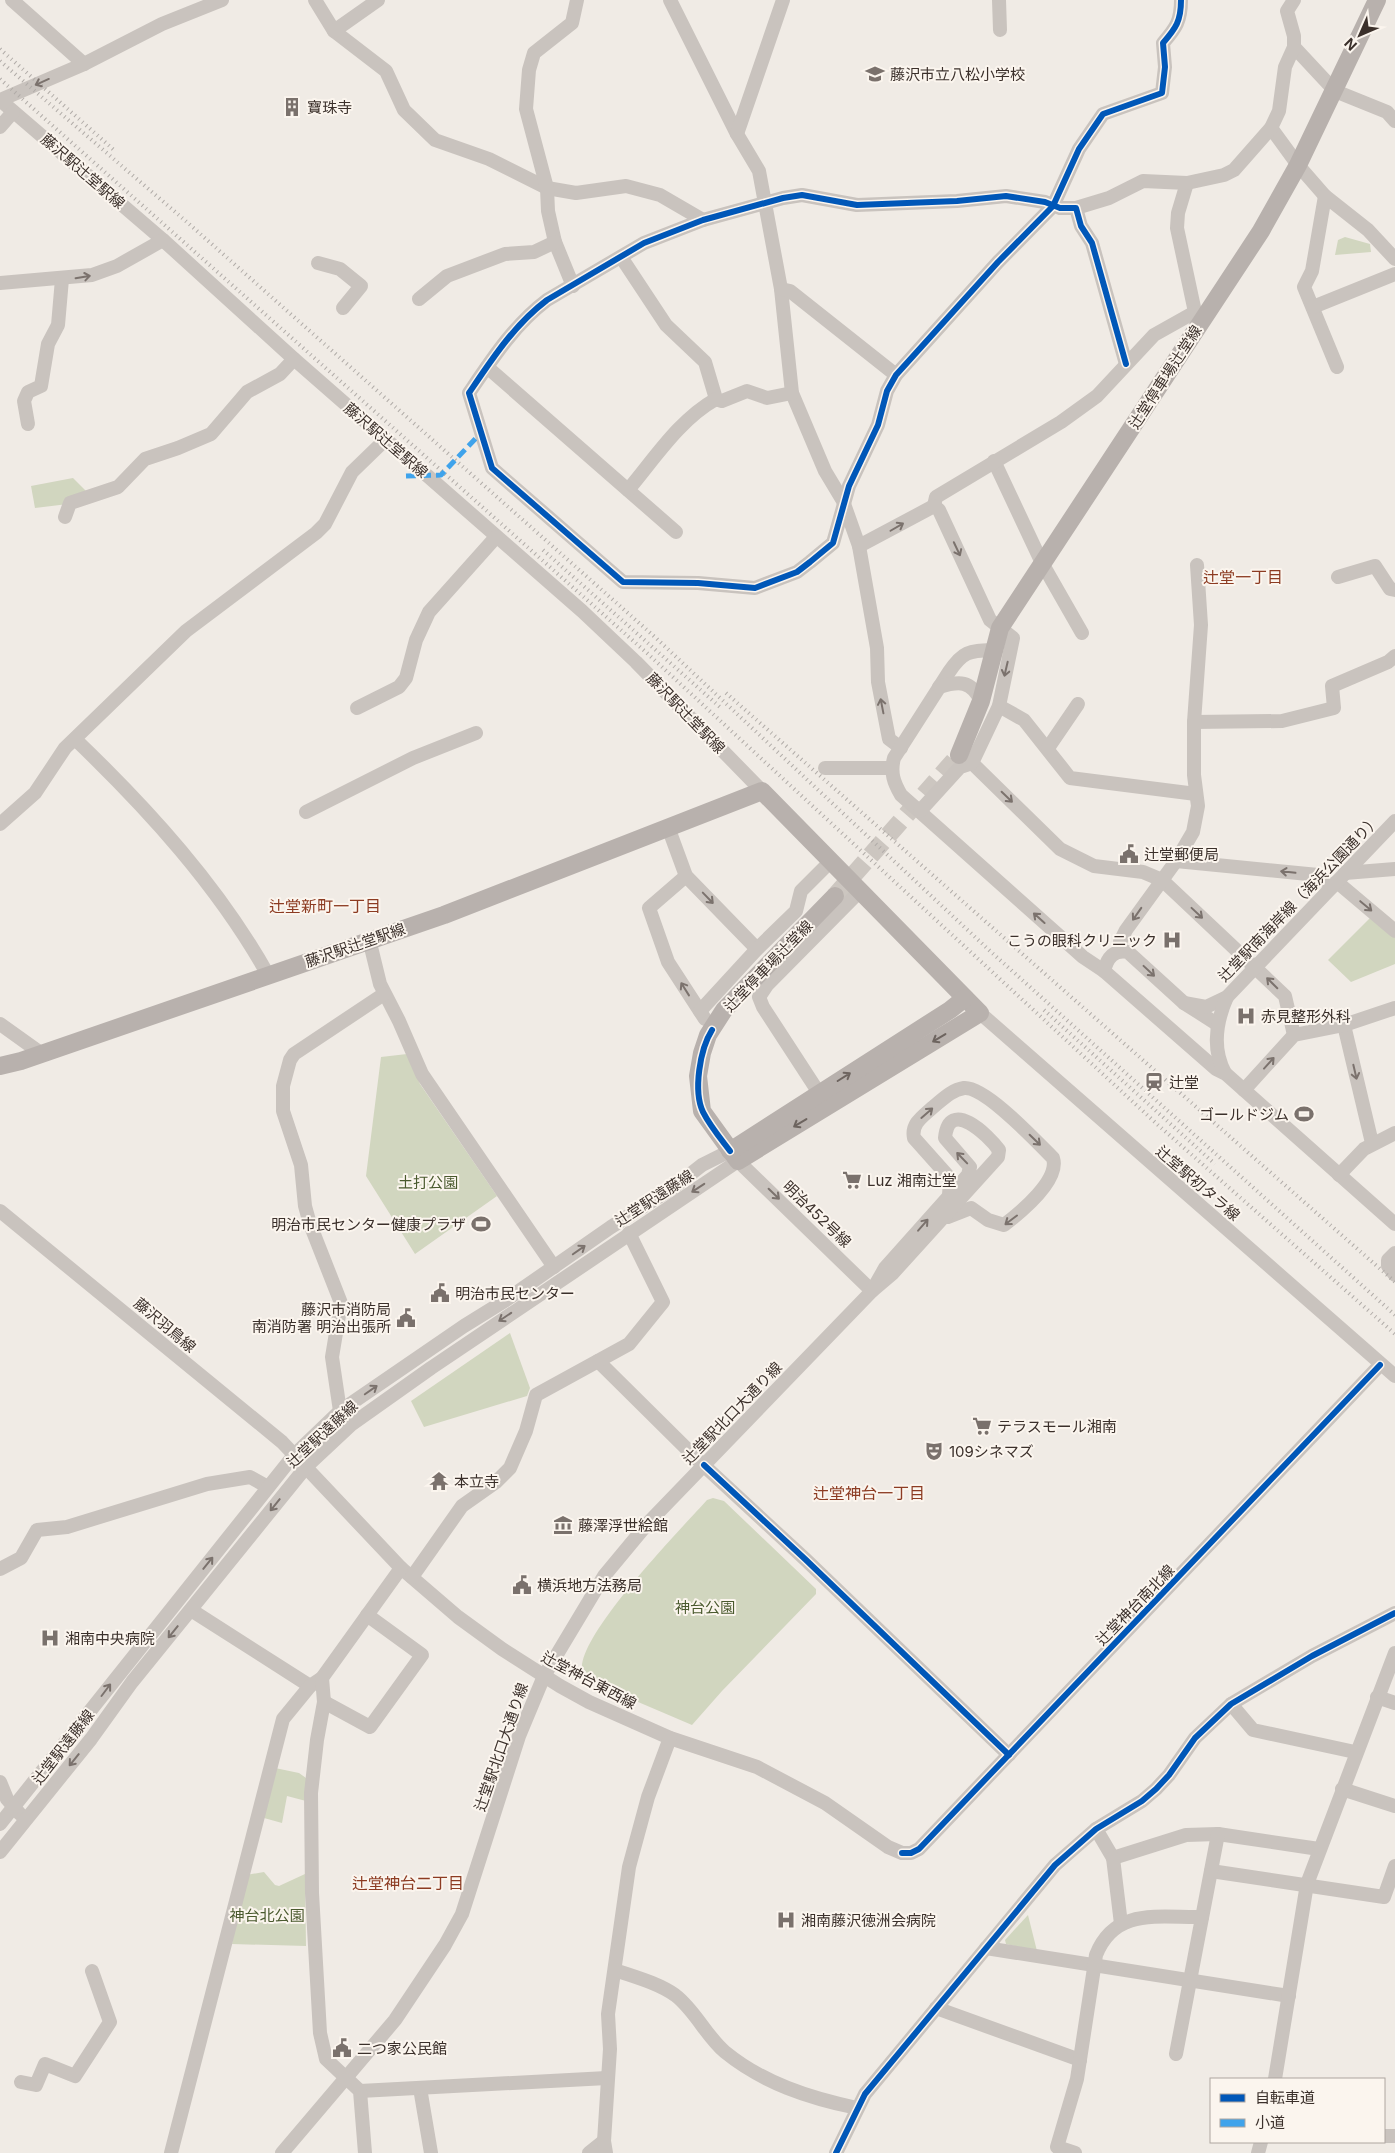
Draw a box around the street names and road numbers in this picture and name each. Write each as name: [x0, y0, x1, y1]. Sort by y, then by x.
street label: 藤沢駅辻堂駅線: [37, 129, 129, 213]
street label: 辻堂停車場辻堂線: [1124, 321, 1206, 433]
street label: 藤沢駅辻堂駅線: [340, 398, 432, 482]
street label: 藤沢駅辻堂駅線: [643, 669, 729, 757]
street label: 辻堂駅南海岸線（海浜公園通り）: [1214, 810, 1384, 986]
street label: 辻堂停車場辻堂線: [719, 916, 817, 1016]
street label: 藤沢駅辻堂駅線: [302, 919, 408, 971]
street label: 辻堂駅初タラ線: [1152, 1141, 1244, 1225]
street label: 辻堂駅遠藤線: [611, 1166, 697, 1230]
street label: 明治452号線: [779, 1177, 855, 1251]
street label: 藤沢羽鳥線: [130, 1294, 200, 1356]
street label: 辻堂駅北口大通り線: [678, 1358, 786, 1468]
street label: 辻堂駅遠藤線: [283, 1396, 361, 1472]
street label: 辻堂神台南北線: [1092, 1561, 1178, 1649]
street label: 辻堂神台東西線: [538, 1647, 640, 1713]
street label: 辻堂駅北口大通り線: [470, 1680, 532, 1814]
street label: 辻堂駅遠藤線: [28, 1706, 98, 1788]

